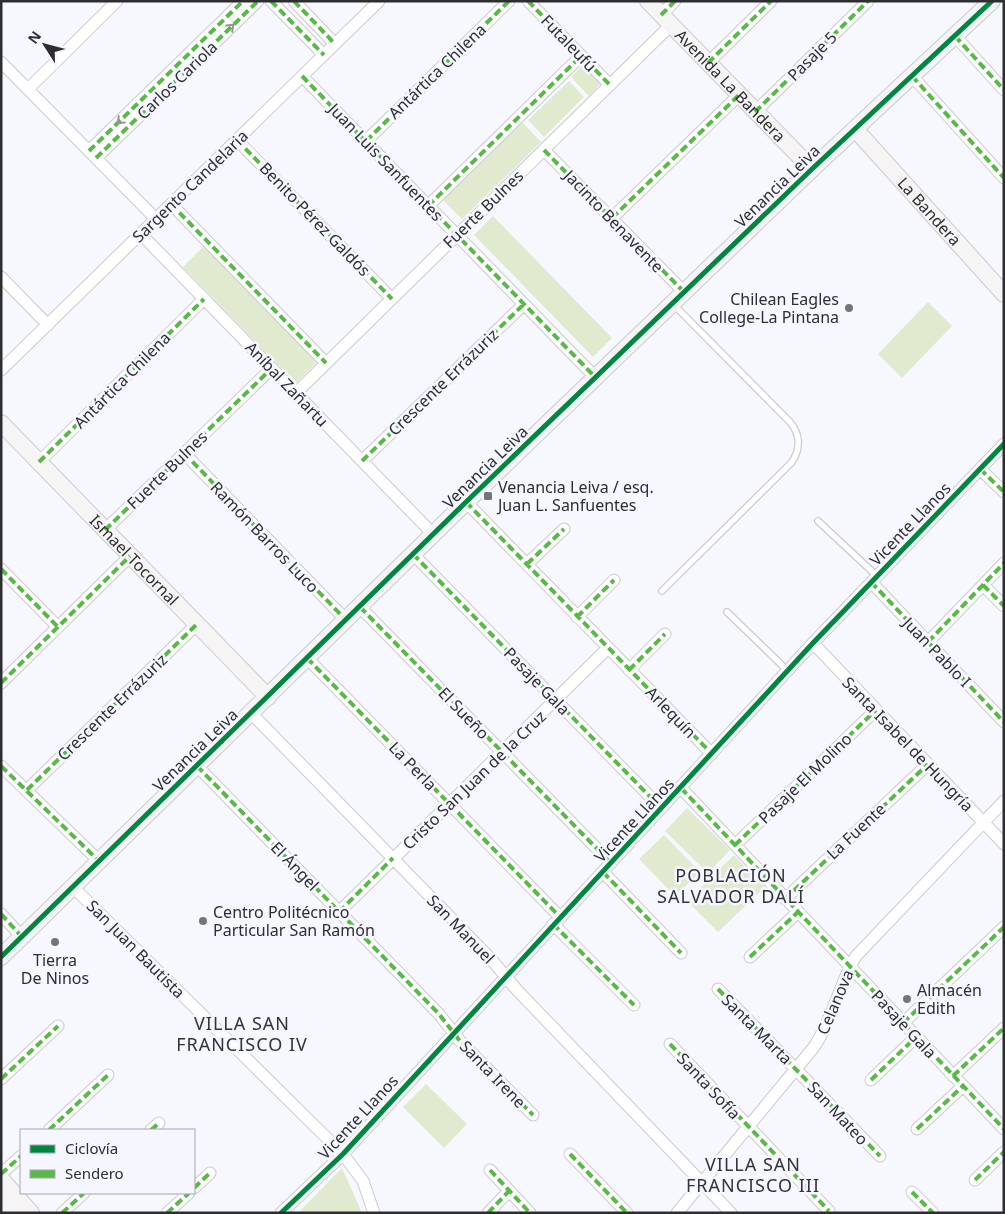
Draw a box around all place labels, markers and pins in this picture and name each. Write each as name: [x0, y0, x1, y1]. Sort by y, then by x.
place label: Chilean Eagles College-La Pintana: [699, 288, 839, 328]
marker: Chilean Eagles College-La Pintana: [843, 302, 855, 314]
place label: Venancia Leiva / esq. Juan L. Sanfuentes: [496, 476, 654, 516]
marker: Venancia Leiva / esq. Juan L. Sanfuentes: [482, 490, 494, 502]
place label: Centro Politécnico Particular San Ramón: [213, 901, 375, 941]
marker: Centro Politécnico Particular San Ramón: [197, 915, 209, 927]
marker: Tierra De Ninos: [49, 936, 61, 948]
place label: Tierra De Ninos: [21, 949, 89, 989]
place label: Almacén Edith: [917, 979, 982, 1019]
marker: Almacén Edith: [901, 993, 913, 1005]

